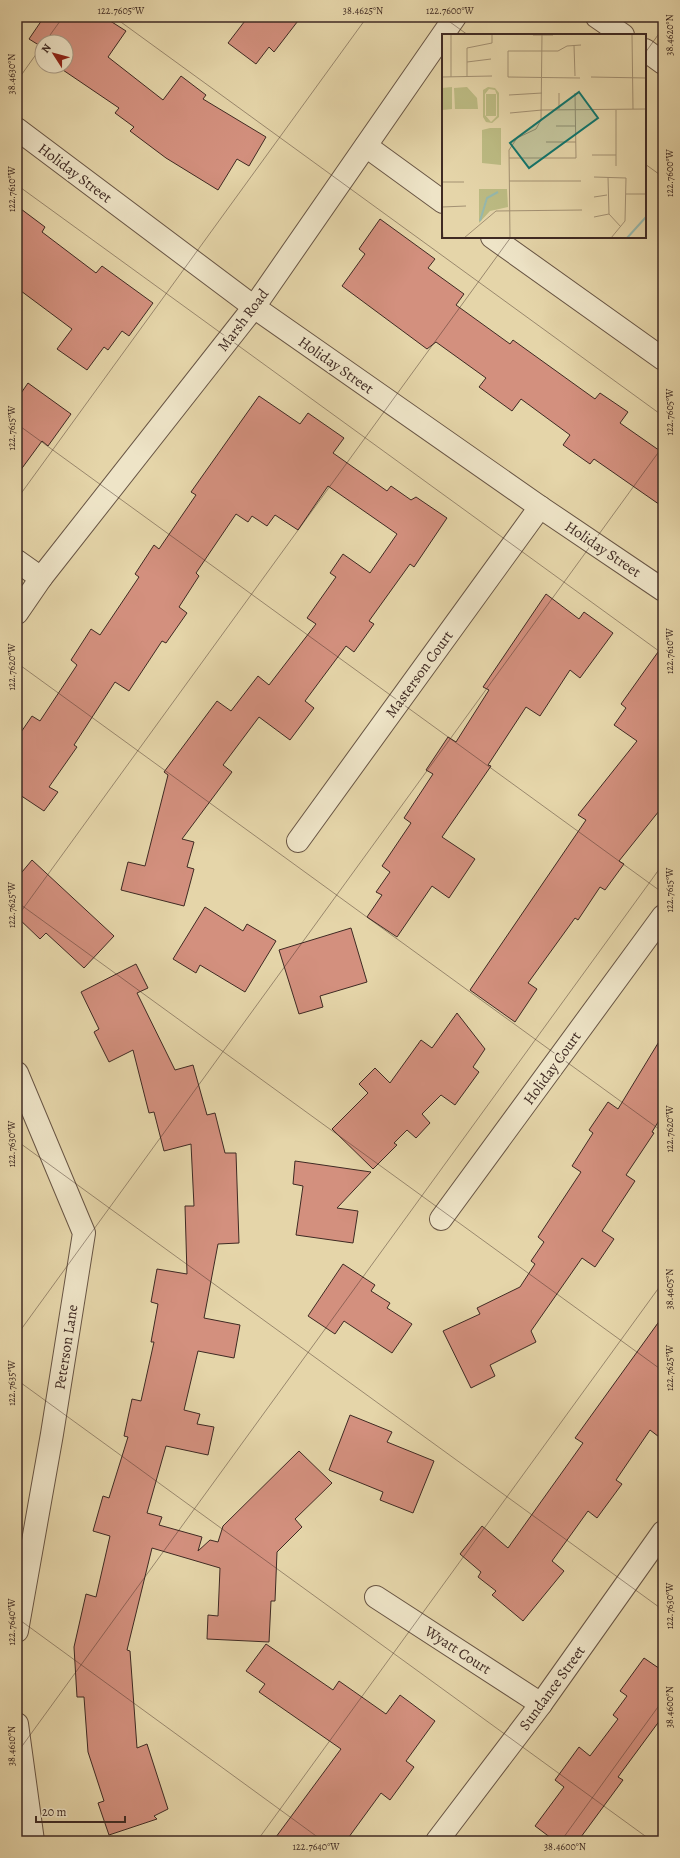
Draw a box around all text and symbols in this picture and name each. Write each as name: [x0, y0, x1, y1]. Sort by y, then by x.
text: 122.7605°W: [98, 4, 145, 17]
text: 38.4625°N: [343, 4, 383, 17]
text: 122.7600°W: [426, 4, 475, 17]
text: 38.4620°N: [663, 14, 676, 56]
north arrow: [34, 34, 74, 74]
inset map: [442, 34, 646, 238]
text: N: [38, 41, 55, 56]
text: 38.4630°N: [5, 54, 18, 94]
street label: Holiday Street: [34, 139, 116, 207]
text: 122.7600°W: [663, 148, 676, 197]
text: 122.7610°W: [5, 165, 18, 212]
street label: Marsh Road: [213, 284, 274, 355]
street label: Holiday Street: [294, 332, 378, 398]
text: 122.7605°W: [663, 388, 676, 435]
text: 122.7615°W: [5, 405, 18, 450]
street label: Holiday Street: [561, 516, 645, 582]
street label: Masterson Court: [381, 626, 457, 722]
text: 122.7610°W: [663, 627, 676, 674]
text: 122.7620°W: [5, 643, 18, 691]
text: 122.7615°W: [663, 867, 676, 912]
text: 122.7625°W: [5, 881, 18, 928]
street label: Holiday Court: [519, 1027, 585, 1109]
text: 122.7620°W: [663, 1105, 676, 1153]
text: 122.7630°W: [5, 1120, 18, 1167]
text: 38.4605°N: [663, 1268, 676, 1310]
street label: Peterson Lane: [49, 1303, 83, 1391]
text: 122.7625°W: [663, 1344, 676, 1391]
text: 122.7635°W: [5, 1360, 18, 1406]
text: 122.7630°W: [663, 1582, 676, 1629]
text: 122.7640°W: [5, 1598, 18, 1646]
street label: Wyatt Court: [420, 1621, 495, 1679]
street label: Sundance Street: [514, 1642, 590, 1734]
text: 38.4600°N: [663, 1686, 676, 1728]
text: 38.4610°N: [5, 1726, 18, 1766]
scale bar: [36, 1798, 125, 1824]
text: 20 m: [42, 1804, 66, 1820]
text: 122.7640°W: [293, 1840, 340, 1853]
text: 38.4600°N: [544, 1840, 586, 1853]

